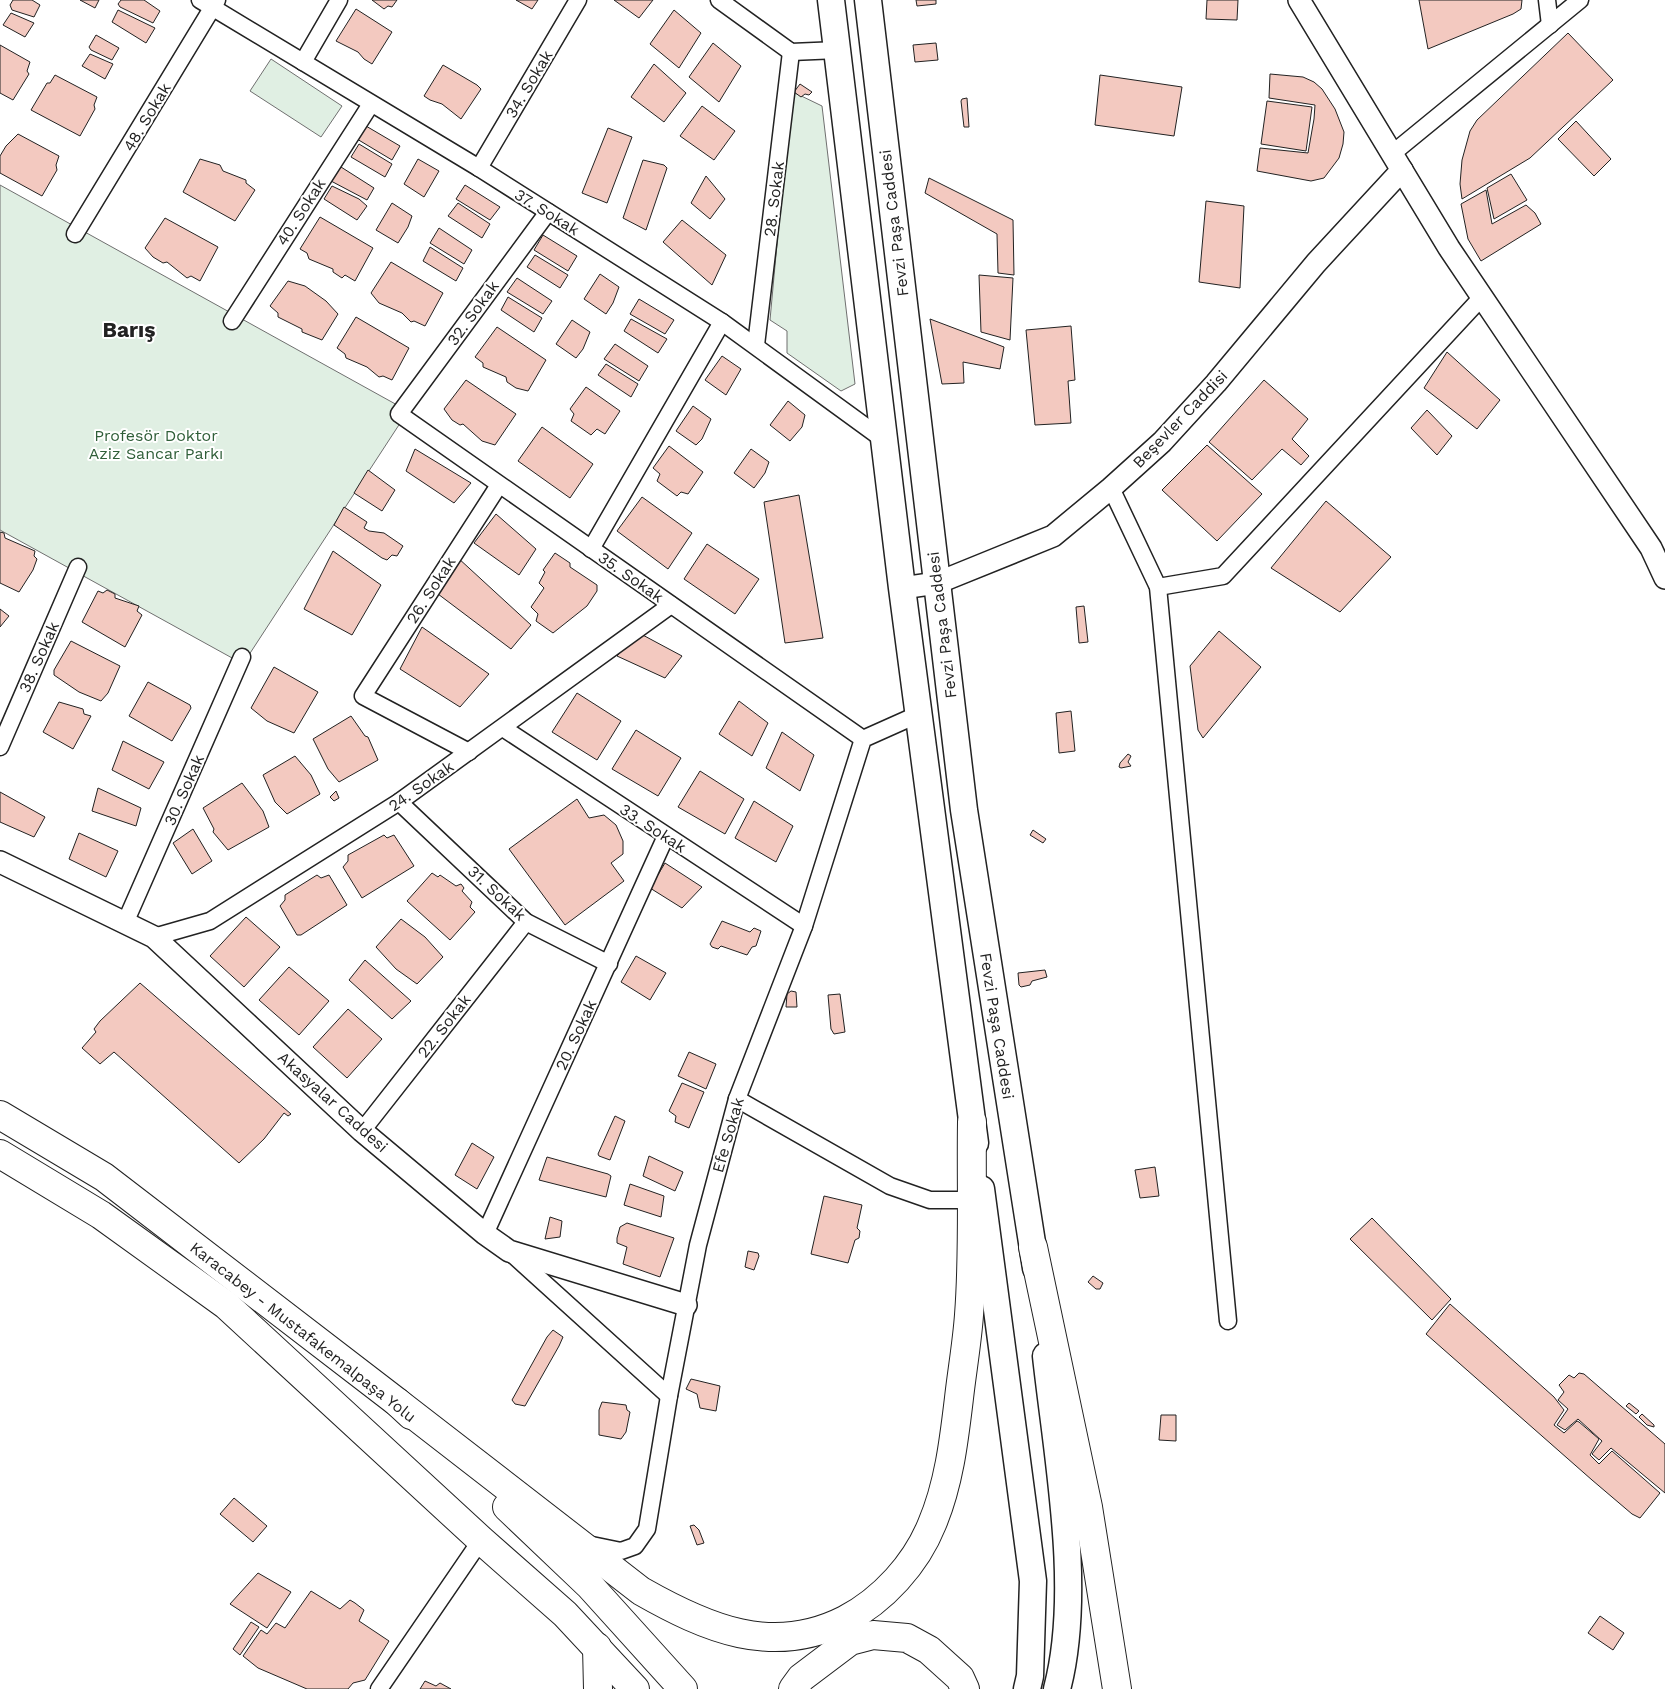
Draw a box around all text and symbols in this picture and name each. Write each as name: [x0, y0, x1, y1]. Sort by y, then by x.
street label: 34. Sokak: [501, 47, 557, 121]
street label: 48. Sokak: [119, 79, 175, 155]
street label: Fevzi Paşa Caddesi: [876, 148, 912, 298]
street label: 28. Sokak: [760, 160, 788, 238]
street label: 40. Sokak: [272, 175, 330, 249]
street label: 37. Sokak: [511, 185, 583, 239]
street label: 32. Sokak: [443, 277, 503, 349]
district label: Barış: [103, 317, 155, 342]
street label: Beşevler Caddisi: [1129, 366, 1231, 472]
park label: Profesör Doktor Aziz Sancar Parkı: [89, 426, 223, 463]
street label: 35. Sokak: [595, 548, 667, 606]
street label: Fevzi Paşa Caddesi: [924, 550, 960, 700]
street label: 26. Sokak: [402, 553, 460, 627]
street label: 38. Sokak: [15, 619, 63, 695]
street label: 30. Sokak: [160, 752, 208, 828]
street label: 24. Sokak: [385, 757, 457, 815]
street label: 33. Sokak: [616, 800, 690, 856]
street label: 31. Sokak: [464, 861, 530, 925]
street label: Fevzi Paşa Caddesi: [976, 951, 1018, 1101]
street label: 22. Sokak: [413, 990, 475, 1062]
street label: 20. Sokak: [551, 997, 601, 1073]
street label: Akasyalar Caddesi: [274, 1048, 392, 1156]
street label: Efe Sokak: [708, 1095, 748, 1175]
street label: Karacabey - Mustafakemalpaşa Yolu: [186, 1238, 420, 1426]

